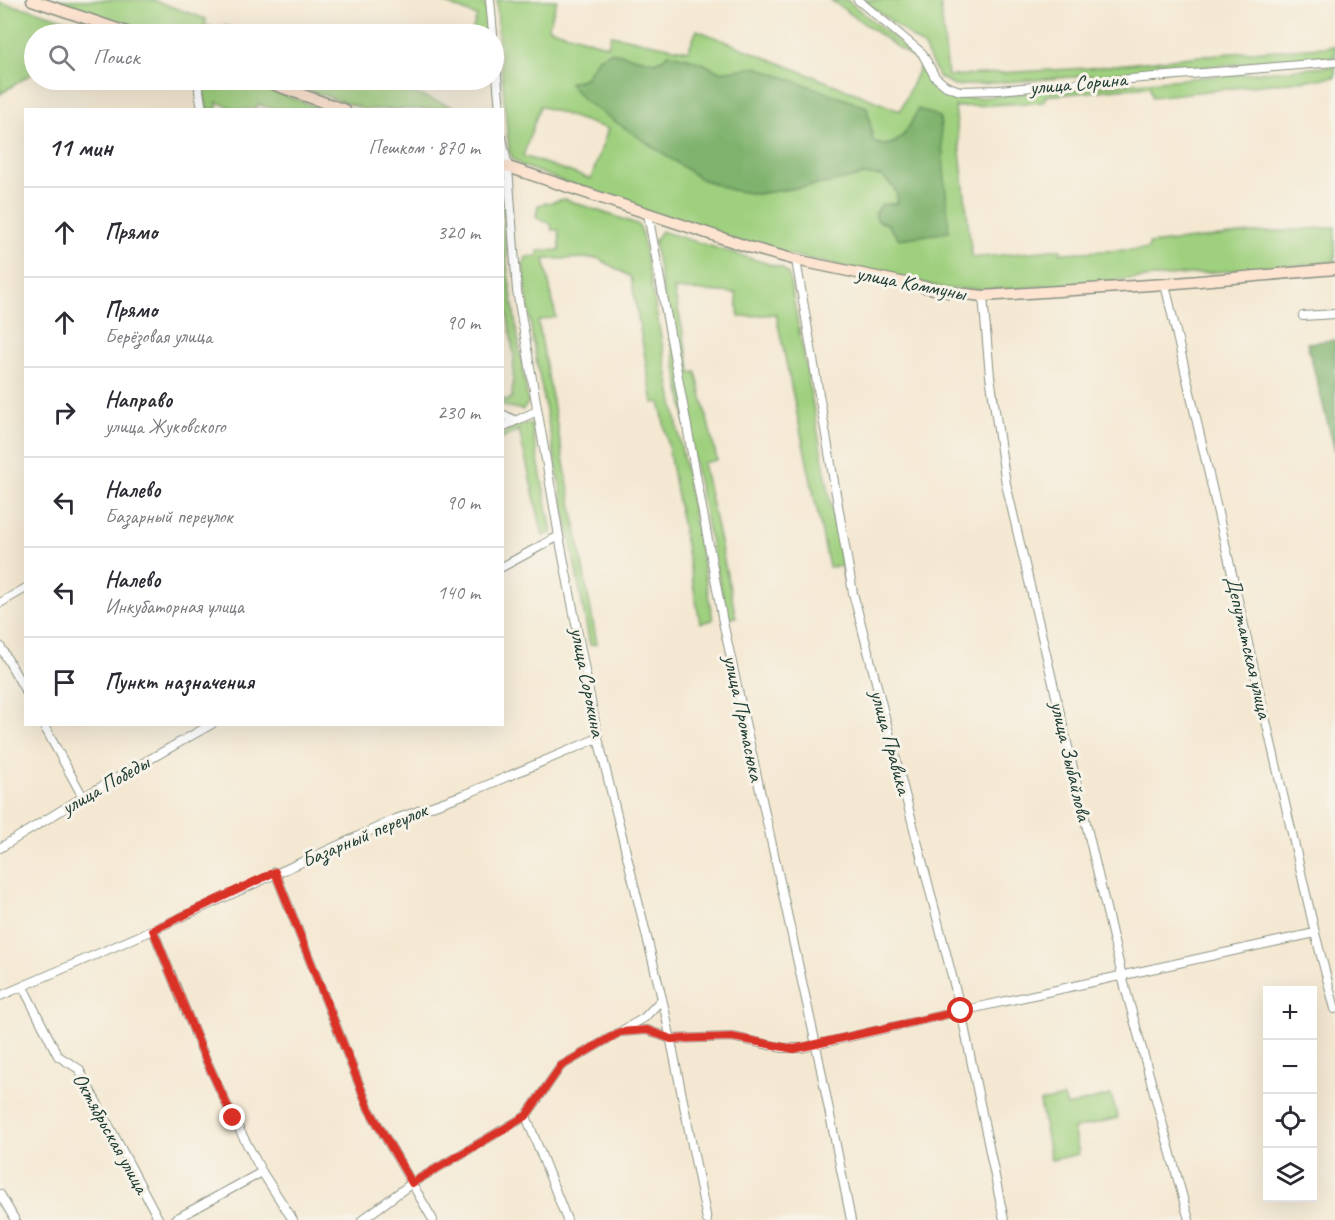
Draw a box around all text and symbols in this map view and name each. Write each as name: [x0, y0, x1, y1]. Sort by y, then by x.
search box: [24, 24, 504, 90]
icon: search: [45, 41, 78, 74]
text: Поиск: [93, 43, 139, 71]
street label: улица Сорина: [1027, 66, 1130, 100]
text: 11 мин: [48, 131, 113, 164]
text: Пешком · 870 m: [368, 135, 480, 160]
icon: ahead: [48, 216, 81, 249]
text: Прямо: [105, 218, 157, 246]
text: 320 m: [437, 220, 480, 245]
street label: улица Коммуны: [852, 259, 970, 307]
text: Прямо: [105, 296, 157, 324]
icon: ahead: [48, 306, 81, 339]
text: 90 m: [446, 310, 480, 335]
text: Берёзовая улица: [105, 324, 212, 349]
text: Направо: [105, 386, 172, 414]
icon: right: [48, 396, 81, 429]
text: 230 m: [437, 400, 480, 425]
text: улица Жуковского: [105, 414, 226, 439]
text: Налево: [105, 476, 161, 504]
icon: left: [48, 486, 81, 519]
text: 90 m: [446, 490, 480, 515]
text: Базарный переулок: [105, 504, 232, 529]
text: Налево: [105, 566, 161, 594]
street label: Депутатская улица: [1220, 573, 1278, 722]
icon: left: [48, 576, 81, 609]
text: 140 m: [437, 580, 480, 605]
text: Инкубаторная улица: [105, 594, 244, 619]
street label: улица Сорокина: [564, 623, 612, 741]
street label: улица Протасюка: [718, 651, 770, 785]
icon: arrive: [48, 666, 81, 699]
text: Пункт назначения: [105, 668, 254, 696]
street label: улица Правика: [864, 685, 918, 799]
street label: улица Зыбайлова: [1044, 697, 1098, 825]
street label: улица Победы: [55, 749, 155, 822]
street label: Базарный переулок: [297, 796, 433, 874]
map controls: [1263, 986, 1317, 1202]
button: +: [1263, 986, 1317, 1040]
route start: [947, 997, 973, 1023]
button: −: [1263, 1040, 1317, 1094]
street label: Октябрьская улица: [67, 1068, 156, 1200]
button: locate: [1263, 1094, 1317, 1148]
route end: [219, 1104, 245, 1130]
button: layers: [1263, 1148, 1317, 1202]

